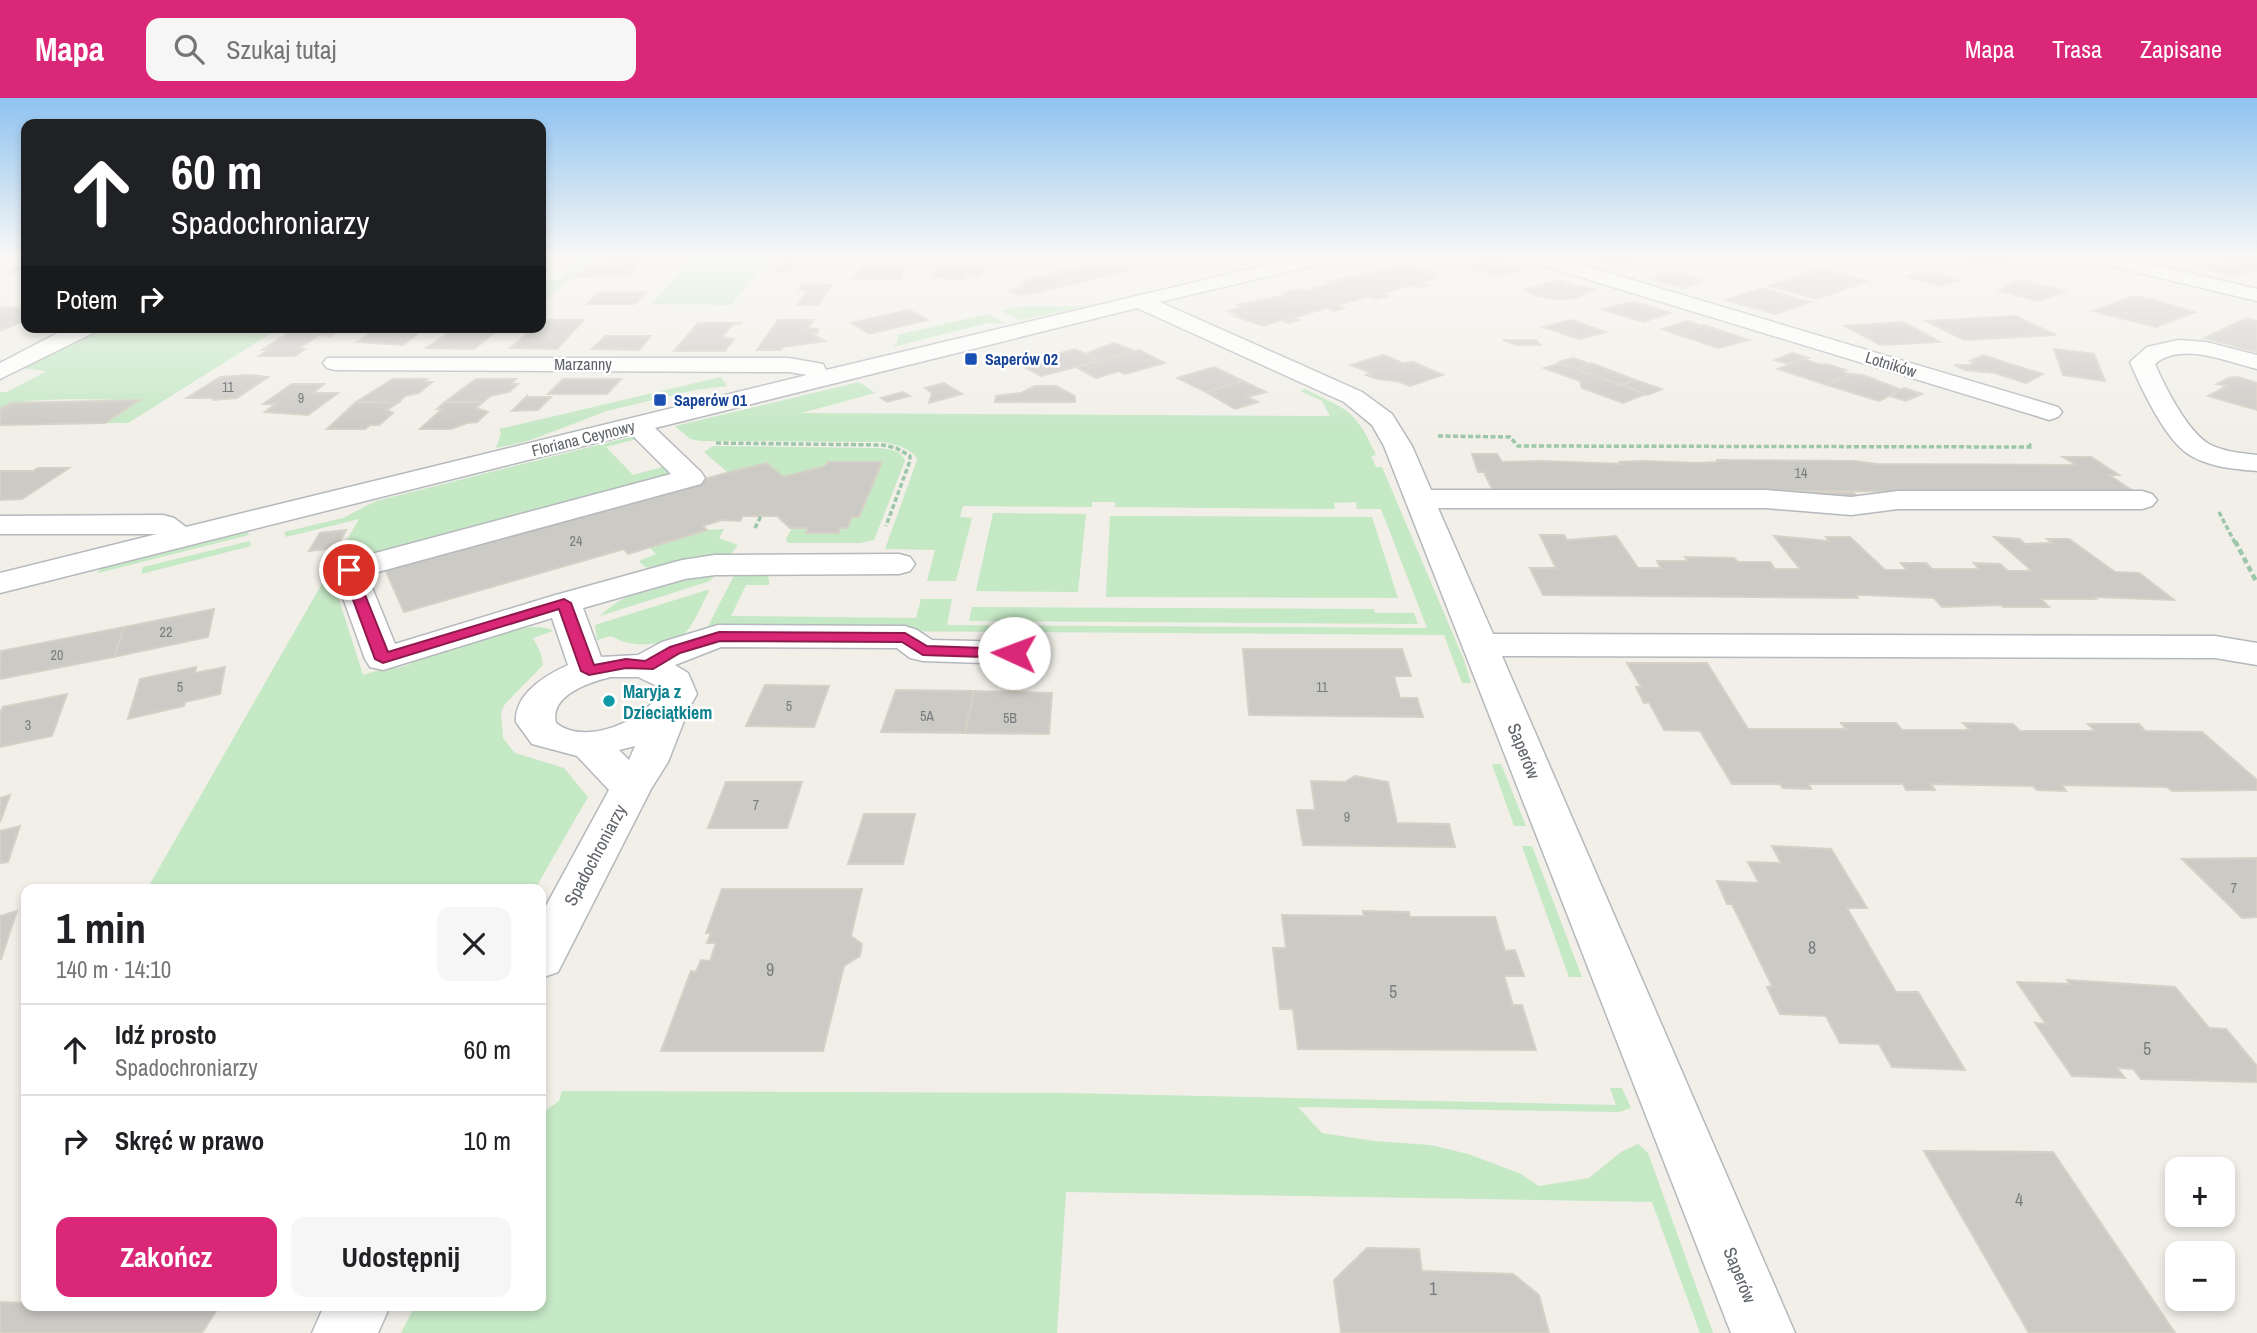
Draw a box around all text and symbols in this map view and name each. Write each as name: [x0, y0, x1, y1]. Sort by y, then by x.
search box: [146, 18, 636, 81]
text: Mapa: [35, 27, 104, 71]
icon: search: [170, 30, 208, 68]
text: Szukaj tutaj: [226, 32, 336, 67]
text: Mapa: [1965, 33, 2014, 65]
text: Trasa: [2052, 33, 2102, 65]
text: Zapisane: [2140, 33, 2222, 65]
text: 60 m: [171, 138, 263, 204]
icon: ahead: [56, 147, 147, 238]
text: Spadochroniarzy: [171, 201, 369, 244]
icon: right: [132, 280, 170, 318]
text: Potem: [56, 282, 118, 317]
street label: Lotników: [1863, 346, 1920, 382]
place label: Saperów 02: [985, 348, 1058, 370]
marker: Saperów 02: [963, 351, 979, 367]
street label: Marzanny: [554, 353, 612, 375]
house number: 11: [222, 378, 235, 396]
house number: 9: [298, 389, 304, 407]
place label: Saperów 01: [674, 389, 748, 411]
marker: Saperów 01: [652, 392, 668, 408]
street label: Floriana Ceynowy: [529, 414, 637, 461]
house number: 14: [1795, 464, 1808, 482]
house number: 24: [570, 532, 583, 550]
pin: [319, 540, 379, 600]
icon: arrive: [330, 551, 368, 589]
position arrow: [977, 616, 1051, 690]
house number: 22: [160, 623, 172, 641]
house number: 20: [51, 646, 63, 664]
house number: 5: [177, 678, 183, 696]
house number: 11: [1316, 678, 1329, 696]
place label: Maryja z Dzieciątkiem: [623, 679, 712, 725]
marker: Maryja z Dzieciątkiem: [601, 693, 617, 709]
house number: 5: [786, 697, 792, 715]
house number: 5A: [920, 707, 934, 725]
house number: 5B: [1003, 709, 1017, 727]
house number: 3: [25, 716, 31, 734]
street label: Saperów: [1501, 719, 1547, 783]
house number: 7: [753, 796, 759, 814]
street label: Spadochroniarzy: [558, 799, 633, 910]
house number: 9: [1344, 808, 1350, 826]
house number: 7: [2231, 879, 2237, 897]
text: 1 min: [56, 900, 146, 956]
button: close: [437, 907, 511, 981]
house number: 8: [1808, 935, 1816, 960]
text: 140 m · 14:10: [56, 954, 171, 985]
house number: 9: [766, 957, 774, 982]
house number: 5: [1389, 979, 1397, 1004]
text: Idź prosto: [115, 1017, 217, 1052]
icon: ahead: [56, 1031, 94, 1069]
text: 60 m: [464, 1032, 511, 1067]
house number: 5: [2143, 1036, 2151, 1061]
text: Spadochroniarzy: [115, 1052, 258, 1083]
icon: right: [56, 1122, 94, 1160]
text: Skręć w prawo: [115, 1123, 264, 1158]
text: 10 m: [464, 1123, 511, 1158]
map controls: [2165, 1157, 2235, 1311]
button: +: [2165, 1157, 2235, 1227]
house number: 4: [2015, 1187, 2023, 1212]
button: Zakończ: [56, 1217, 277, 1297]
button: Udostępnij: [291, 1217, 511, 1297]
button: −: [2165, 1241, 2235, 1311]
street label: Saperów: [1717, 1243, 1763, 1307]
house number: 1: [1429, 1276, 1438, 1301]

